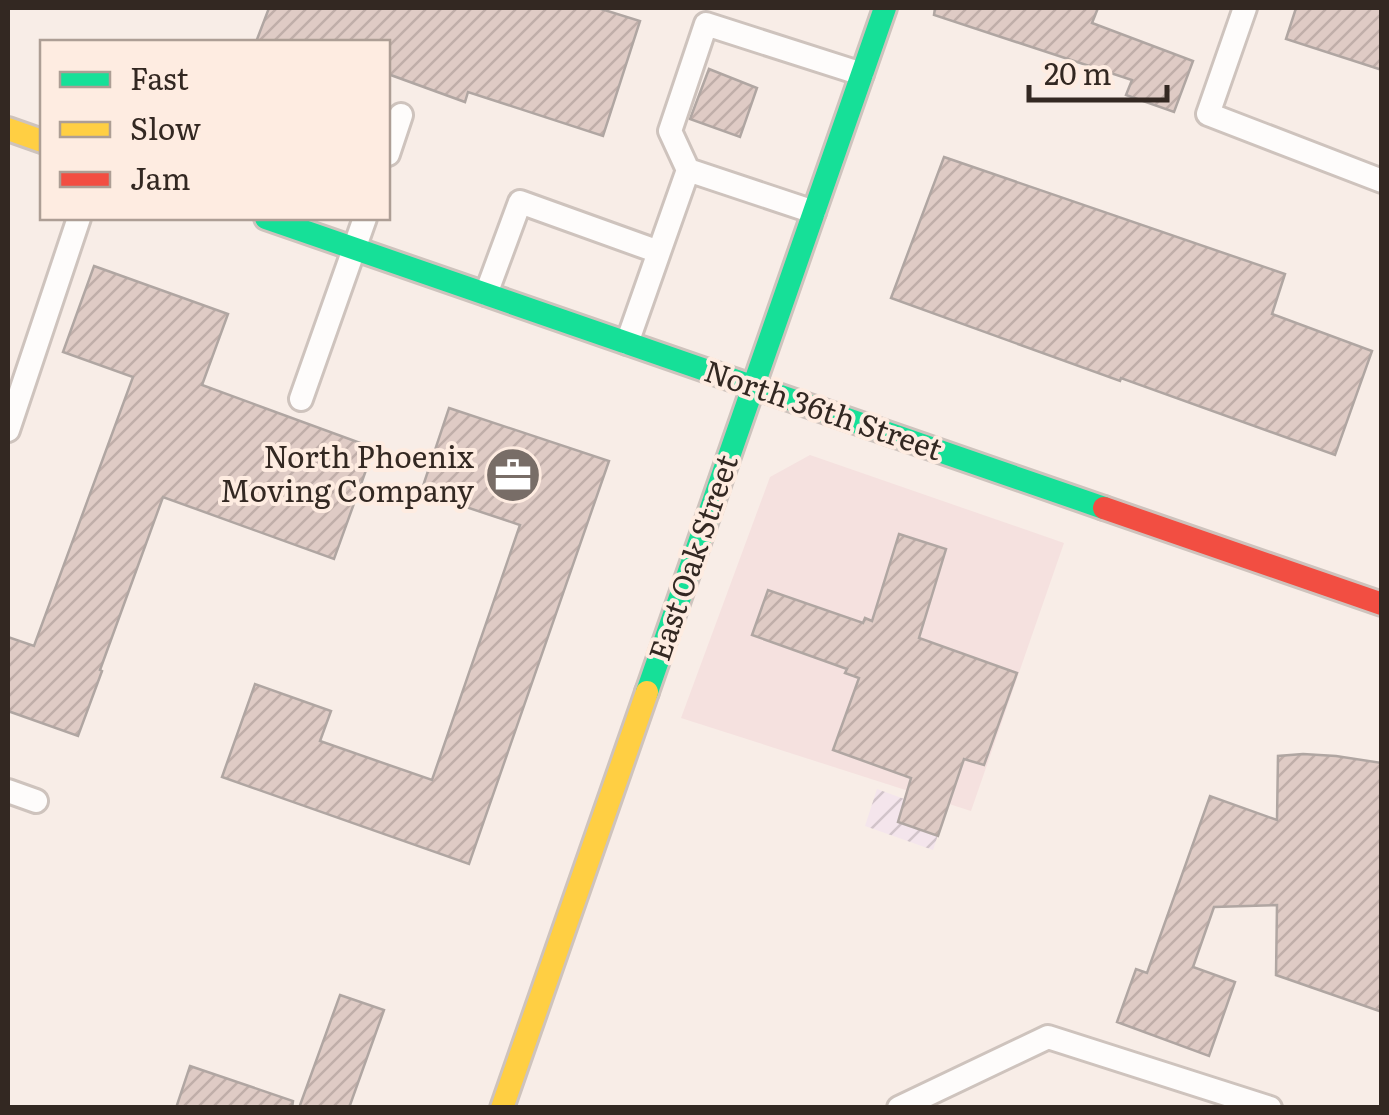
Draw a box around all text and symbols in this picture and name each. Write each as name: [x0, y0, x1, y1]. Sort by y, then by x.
legend: [40, 40, 390, 220]
scale bar: [1029, 40, 1166, 102]
text: 20 m: [1044, 50, 1112, 94]
text: Fast: [130, 55, 189, 99]
text: Slow: [130, 105, 201, 149]
text: Jam: [130, 155, 190, 199]
street label: North 36th Street: [699, 347, 949, 470]
place label: North Phoenix Moving Company: [220, 433, 475, 511]
office icon: North Phoenix Moving Company: [483, 445, 543, 505]
street label: East Oak Street: [635, 448, 747, 666]

